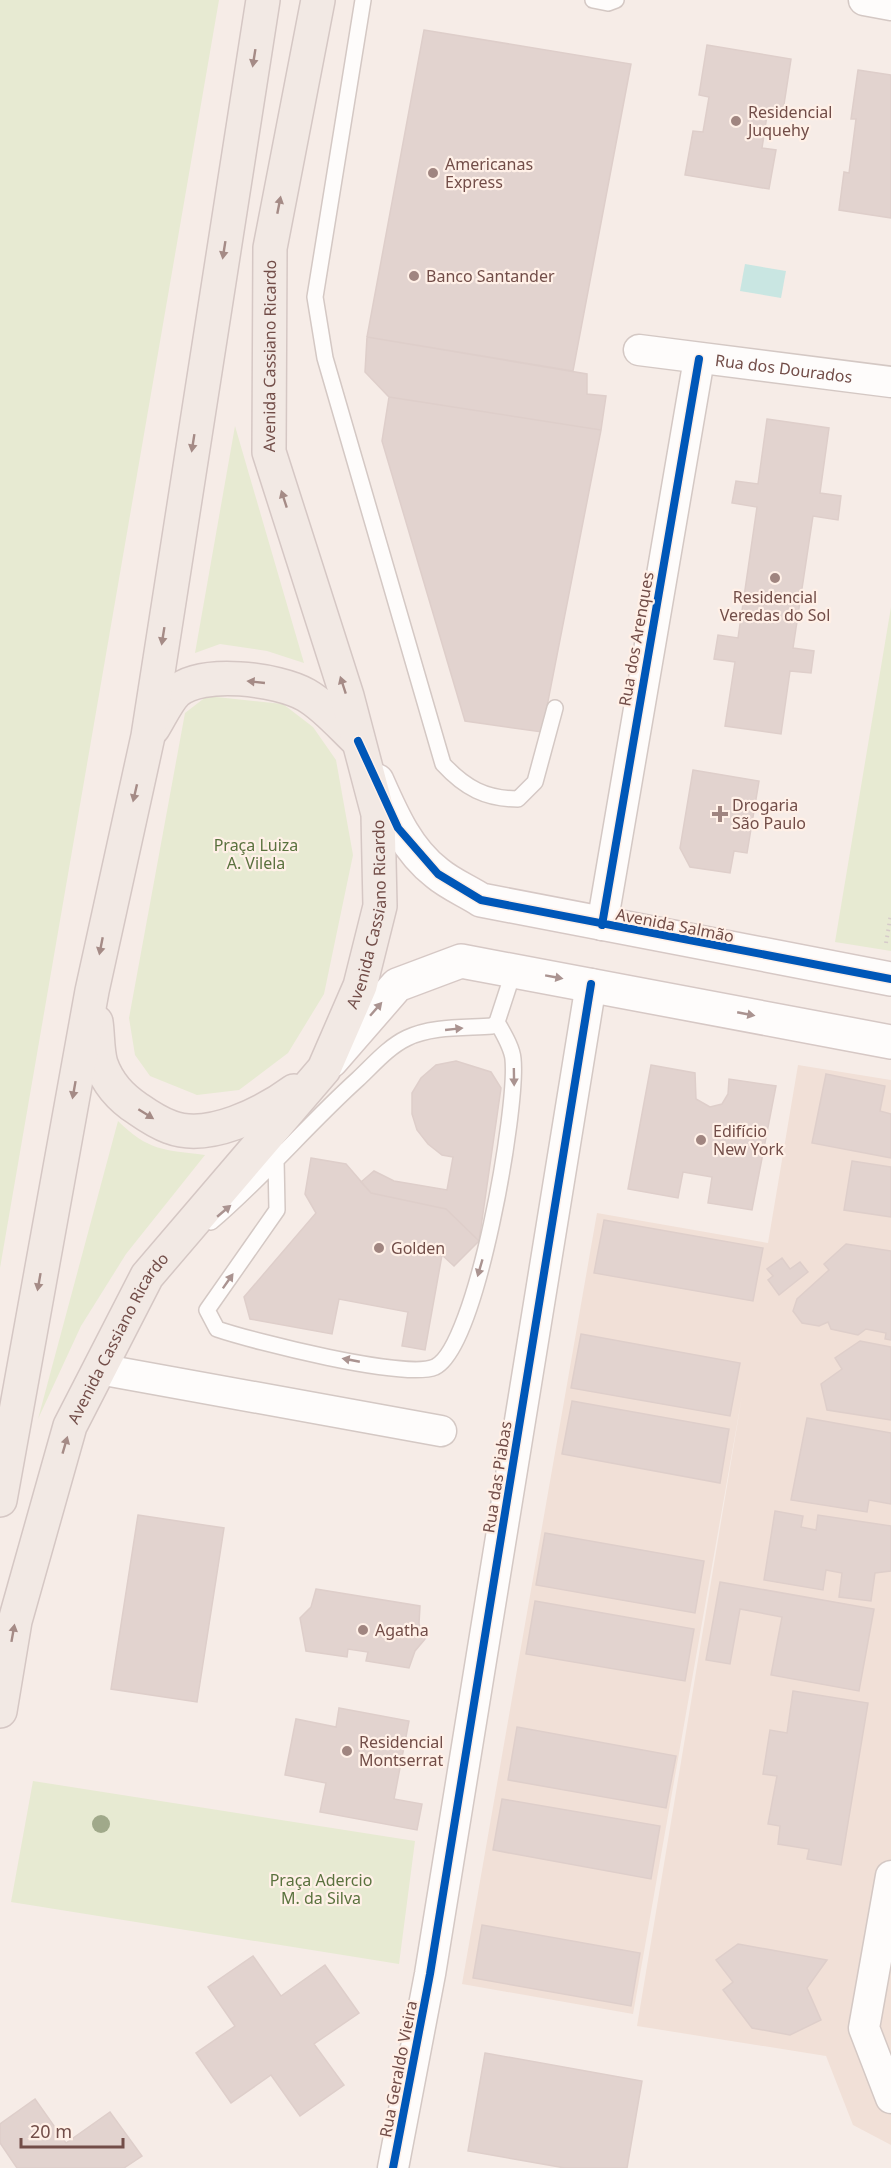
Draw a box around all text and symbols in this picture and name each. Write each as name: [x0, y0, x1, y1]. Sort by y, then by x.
one-way arrow: [249, 48, 258, 67]
place label: Residencial Juquehy: [746, 101, 832, 141]
marker: Residencial Juquehy: [729, 114, 743, 128]
place label: Americanas Express: [445, 153, 533, 193]
marker: Americanas Express: [426, 166, 440, 180]
one-way arrow: [275, 195, 284, 214]
one-way arrow: [219, 241, 228, 260]
street label: Avenida Cassiano Ricardo: [258, 260, 281, 452]
place label: Banco Santander: [426, 265, 555, 287]
marker: Banco Santander: [407, 269, 421, 283]
street label: Rua dos Dourados: [714, 349, 854, 388]
one-way arrow: [189, 434, 198, 453]
one-way arrow: [279, 490, 288, 508]
street label: Rua dos Arenques: [613, 570, 659, 708]
marker: Residencial Veredas do Sol: [768, 571, 782, 585]
place label: Residencial Veredas do Sol: [720, 586, 830, 626]
one-way arrow: [159, 626, 168, 645]
one-way arrow: [338, 676, 347, 694]
one-way arrow: [247, 677, 266, 687]
one-way arrow: [129, 784, 139, 802]
place label: Drogaria São Paulo: [732, 794, 806, 834]
marker: Drogaria São Paulo: [713, 807, 727, 821]
street label: Avenida Cassiano Ricardo: [341, 819, 391, 1012]
park label: Praça Luiza A. Vilela: [214, 834, 298, 874]
street label: Avenida Salmão: [614, 903, 736, 947]
one-way arrow: [96, 937, 105, 956]
one-way arrow: [545, 973, 564, 982]
one-way arrow: [369, 1002, 382, 1017]
one-way arrow: [736, 1010, 755, 1019]
one-way arrow: [444, 1024, 463, 1034]
one-way arrow: [509, 1067, 518, 1086]
one-way arrow: [69, 1080, 78, 1099]
one-way arrow: [138, 1108, 154, 1119]
place label: Edifício New York: [713, 1120, 784, 1160]
marker: Edifício New York: [694, 1133, 708, 1147]
one-way arrow: [216, 1205, 231, 1218]
place label: Golden: [391, 1237, 445, 1259]
marker: Golden: [372, 1241, 386, 1255]
street label: Avenida Cassiano Ricardo: [62, 1248, 173, 1427]
one-way arrow: [475, 1259, 484, 1277]
one-way arrow: [35, 1272, 44, 1291]
one-way arrow: [222, 1274, 234, 1290]
one-way arrow: [342, 1355, 361, 1364]
street label: Rua das Piabas: [477, 1420, 517, 1534]
one-way arrow: [61, 1436, 70, 1454]
place label: Agatha: [375, 1619, 429, 1641]
one-way arrow: [9, 1623, 18, 1642]
marker: Agatha: [356, 1623, 370, 1637]
place label: Residencial Montserrat: [359, 1731, 443, 1771]
marker: Residencial Montserrat: [340, 1744, 354, 1758]
park label: Praça Adercio M. da Silva: [270, 1869, 372, 1909]
street label: Rua Geraldo Vieira: [374, 1999, 422, 2139]
scale bar: [21, 2111, 123, 2149]
text: 20 m: [30, 2119, 72, 2143]

